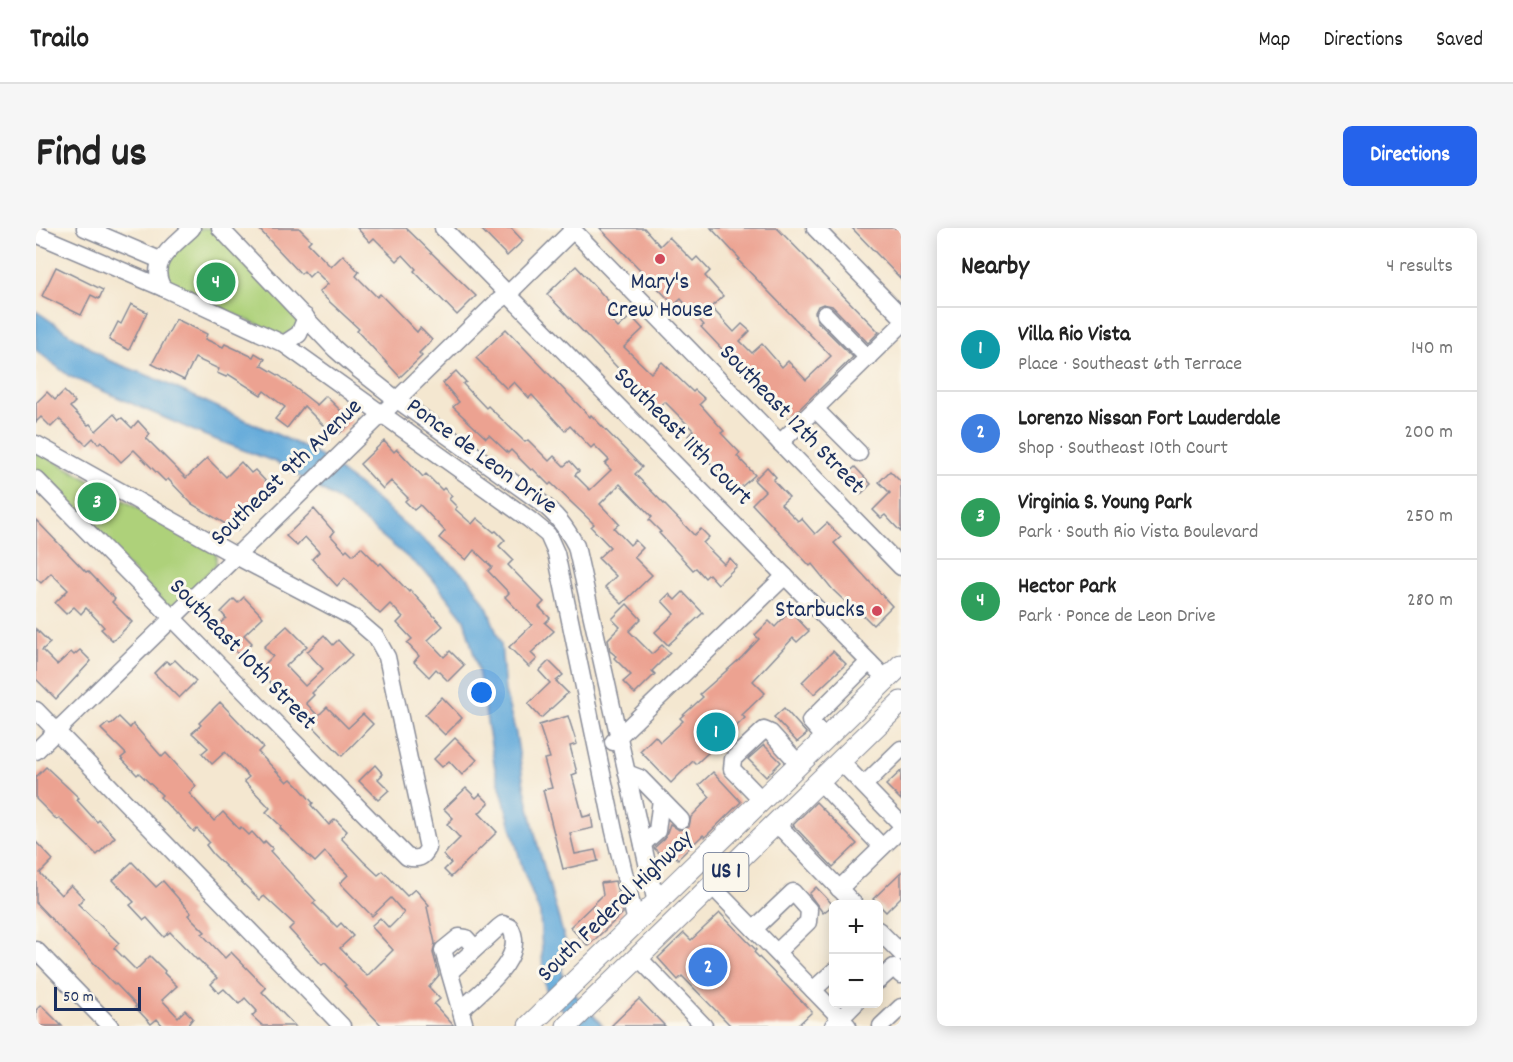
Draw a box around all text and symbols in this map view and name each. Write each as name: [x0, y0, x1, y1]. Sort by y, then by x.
text: Trailo: [30, 21, 89, 61]
text: Map: [1259, 26, 1290, 56]
text: Directions: [1323, 26, 1403, 56]
text: Saved: [1436, 26, 1483, 56]
text: Find us: [36, 126, 147, 186]
button: Directions: [1343, 126, 1477, 186]
text: Nearby: [961, 249, 1029, 286]
marker: Mary's Crew House: [653, 252, 667, 266]
text: 4 results: [1386, 253, 1453, 281]
pin: 4: [196, 260, 236, 304]
place label: Mary's Crew House: [607, 266, 713, 328]
text: Villa Rio Vista: [1018, 320, 1130, 351]
text: 1: [978, 335, 983, 363]
text: 140 m: [1411, 335, 1453, 363]
street label: Southeast 12th Street: [710, 337, 872, 503]
text: Place · Southeast 6th Terrace: [1018, 351, 1242, 379]
street label: Southeast 11th Court: [605, 360, 759, 514]
street label: Ponce de Leon Drive: [398, 390, 564, 524]
street label: Southeast 9th Avenue: [203, 391, 371, 555]
text: Lorenzo Nissan Fort Lauderdale: [1018, 404, 1280, 435]
text: 2: [976, 419, 985, 447]
text: 200 m: [1404, 419, 1453, 447]
text: Shop · Southeast 10th Court: [1018, 435, 1228, 463]
pin: 3: [78, 480, 116, 524]
text: Virginia S. Young Park: [1018, 488, 1192, 519]
text: 3: [976, 503, 985, 531]
text: 250 m: [1406, 503, 1453, 531]
text: Park · South Rio Vista Boulevard: [1018, 519, 1258, 547]
street label: Southeast 10th Street: [160, 571, 324, 739]
text: Hector Park: [1018, 572, 1116, 603]
text: 4: [976, 587, 985, 615]
text: 280 m: [1407, 587, 1453, 615]
place label: Starbucks: [775, 594, 865, 628]
text: Park · Ponce de Leon Drive: [1018, 603, 1215, 631]
marker: Starbucks: [870, 604, 884, 618]
your location: [467, 678, 496, 707]
pin: 1: [696, 710, 736, 754]
street label: South Federal Highway: [530, 822, 703, 991]
road number: US 1: [704, 853, 748, 891]
map controls: [829, 900, 883, 1008]
button: +: [829, 900, 883, 954]
pin: 2: [688, 944, 728, 990]
button: −: [829, 954, 883, 1008]
scale bar: [54, 984, 141, 1012]
text: 50 m: [63, 986, 94, 1009]

